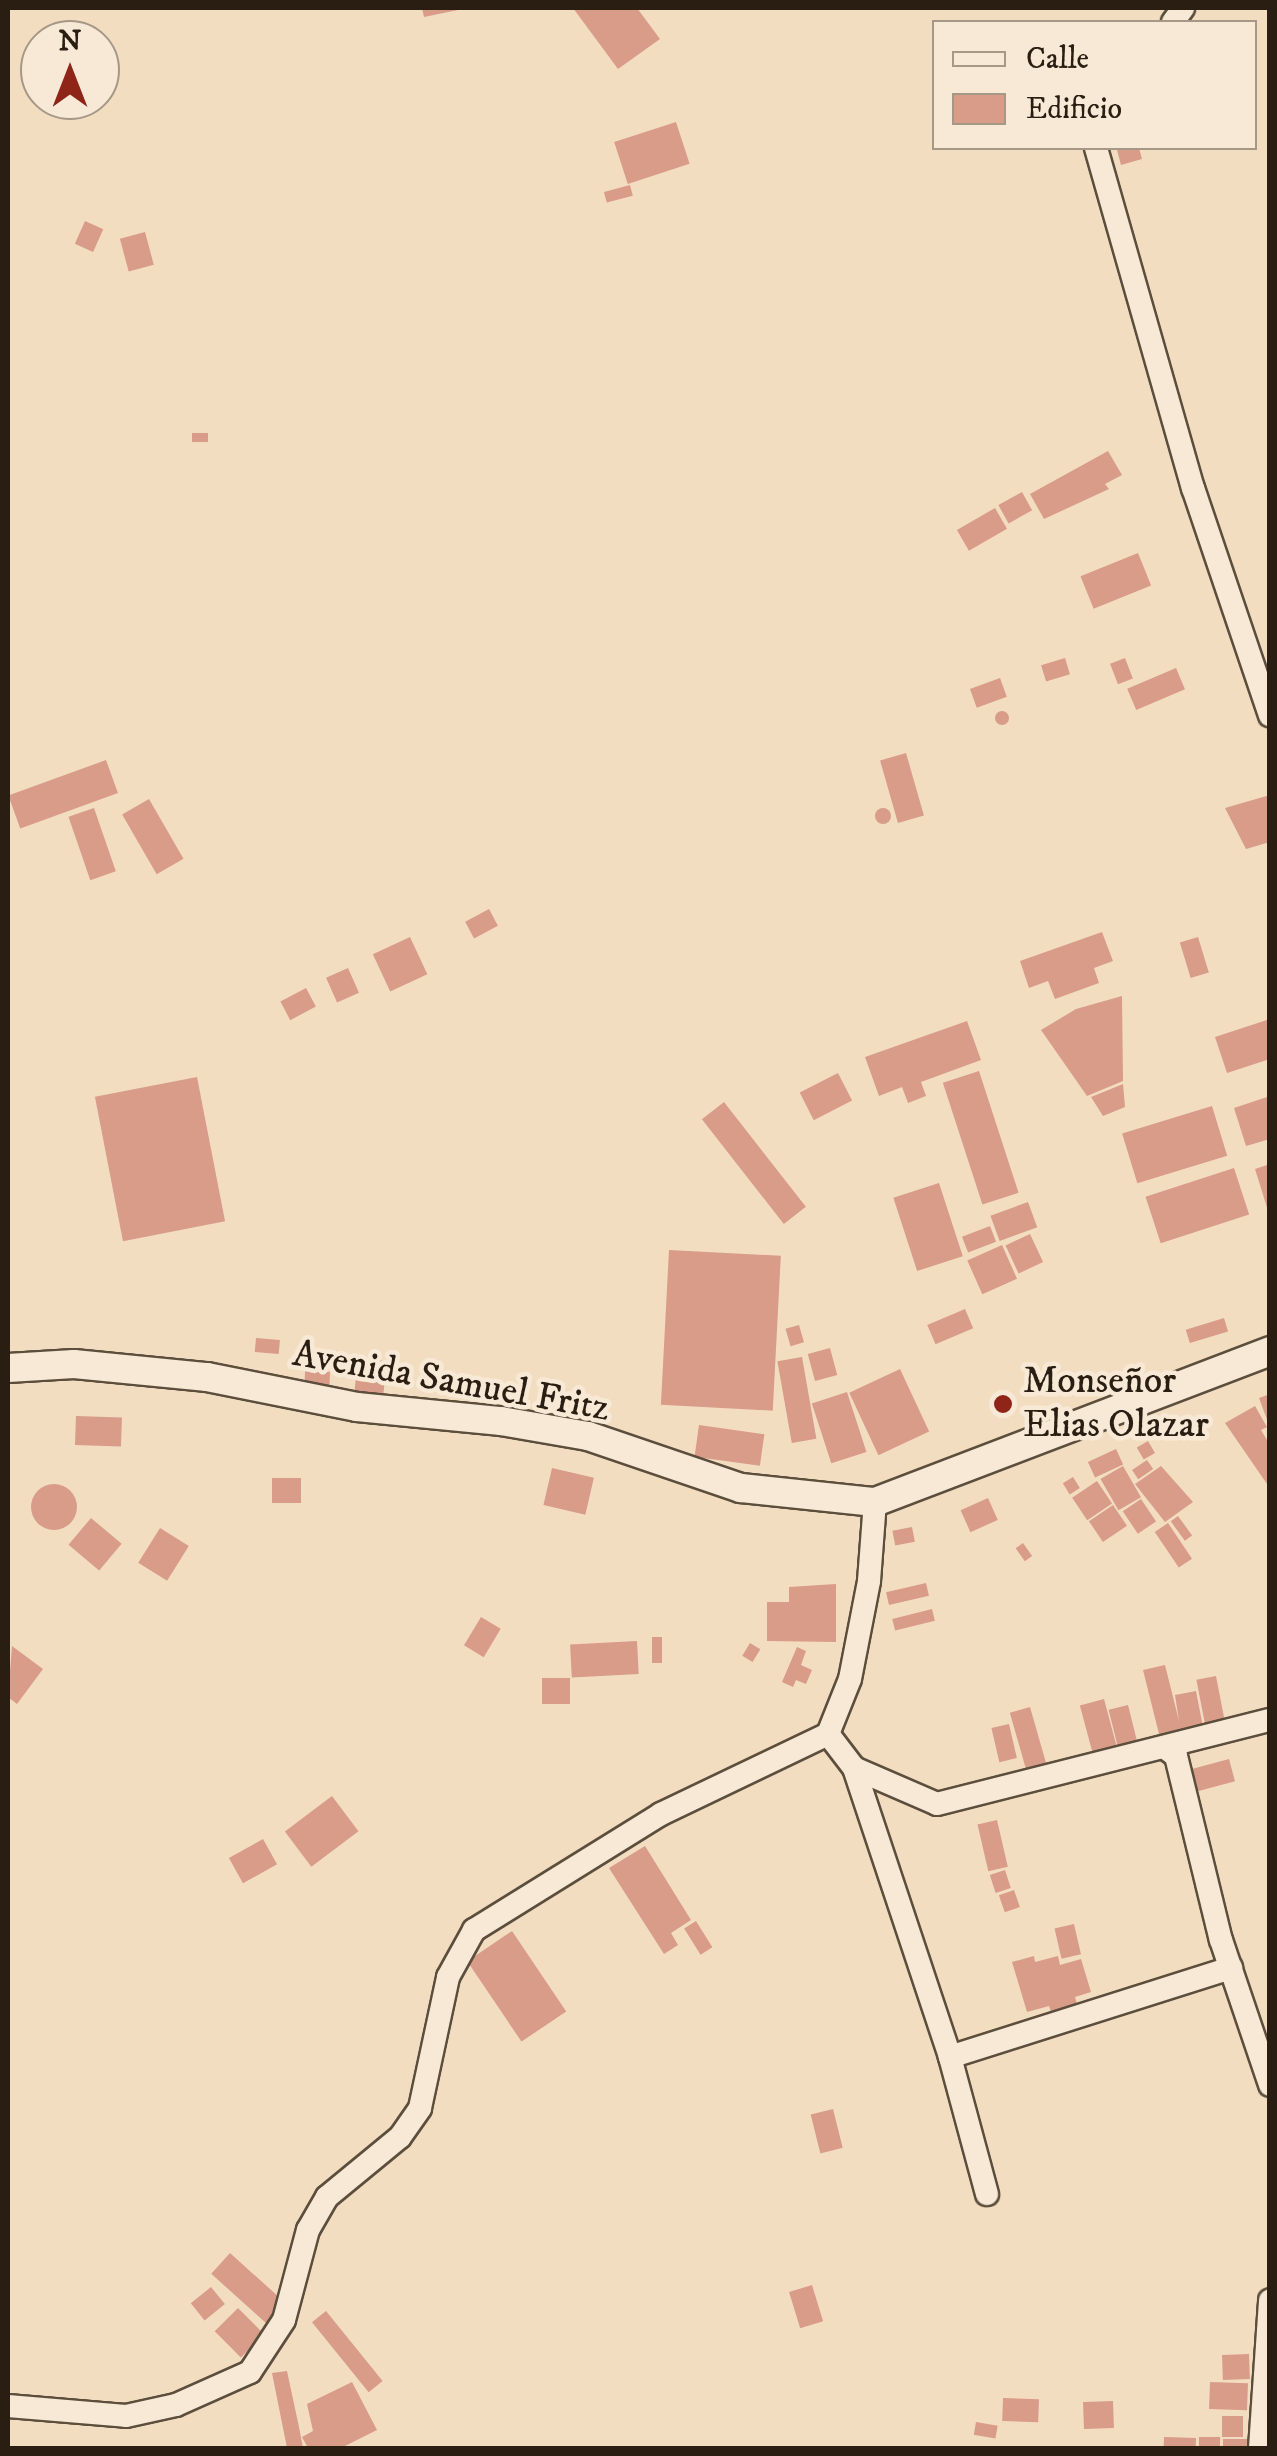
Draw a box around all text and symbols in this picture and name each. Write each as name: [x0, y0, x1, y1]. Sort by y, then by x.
north arrow: [20, 20, 120, 120]
legend: [932, 20, 1257, 150]
text: N: [59, 24, 81, 59]
text: Calle: [1026, 41, 1089, 78]
text: Edificio: [1026, 91, 1122, 128]
street label: Avenida Samuel Fritz: [289, 1332, 613, 1432]
place label: Monseñor Elias Olazar: [1023, 1359, 1209, 1448]
marker: Monseñor Elias Olazar: [992, 1393, 1014, 1415]

